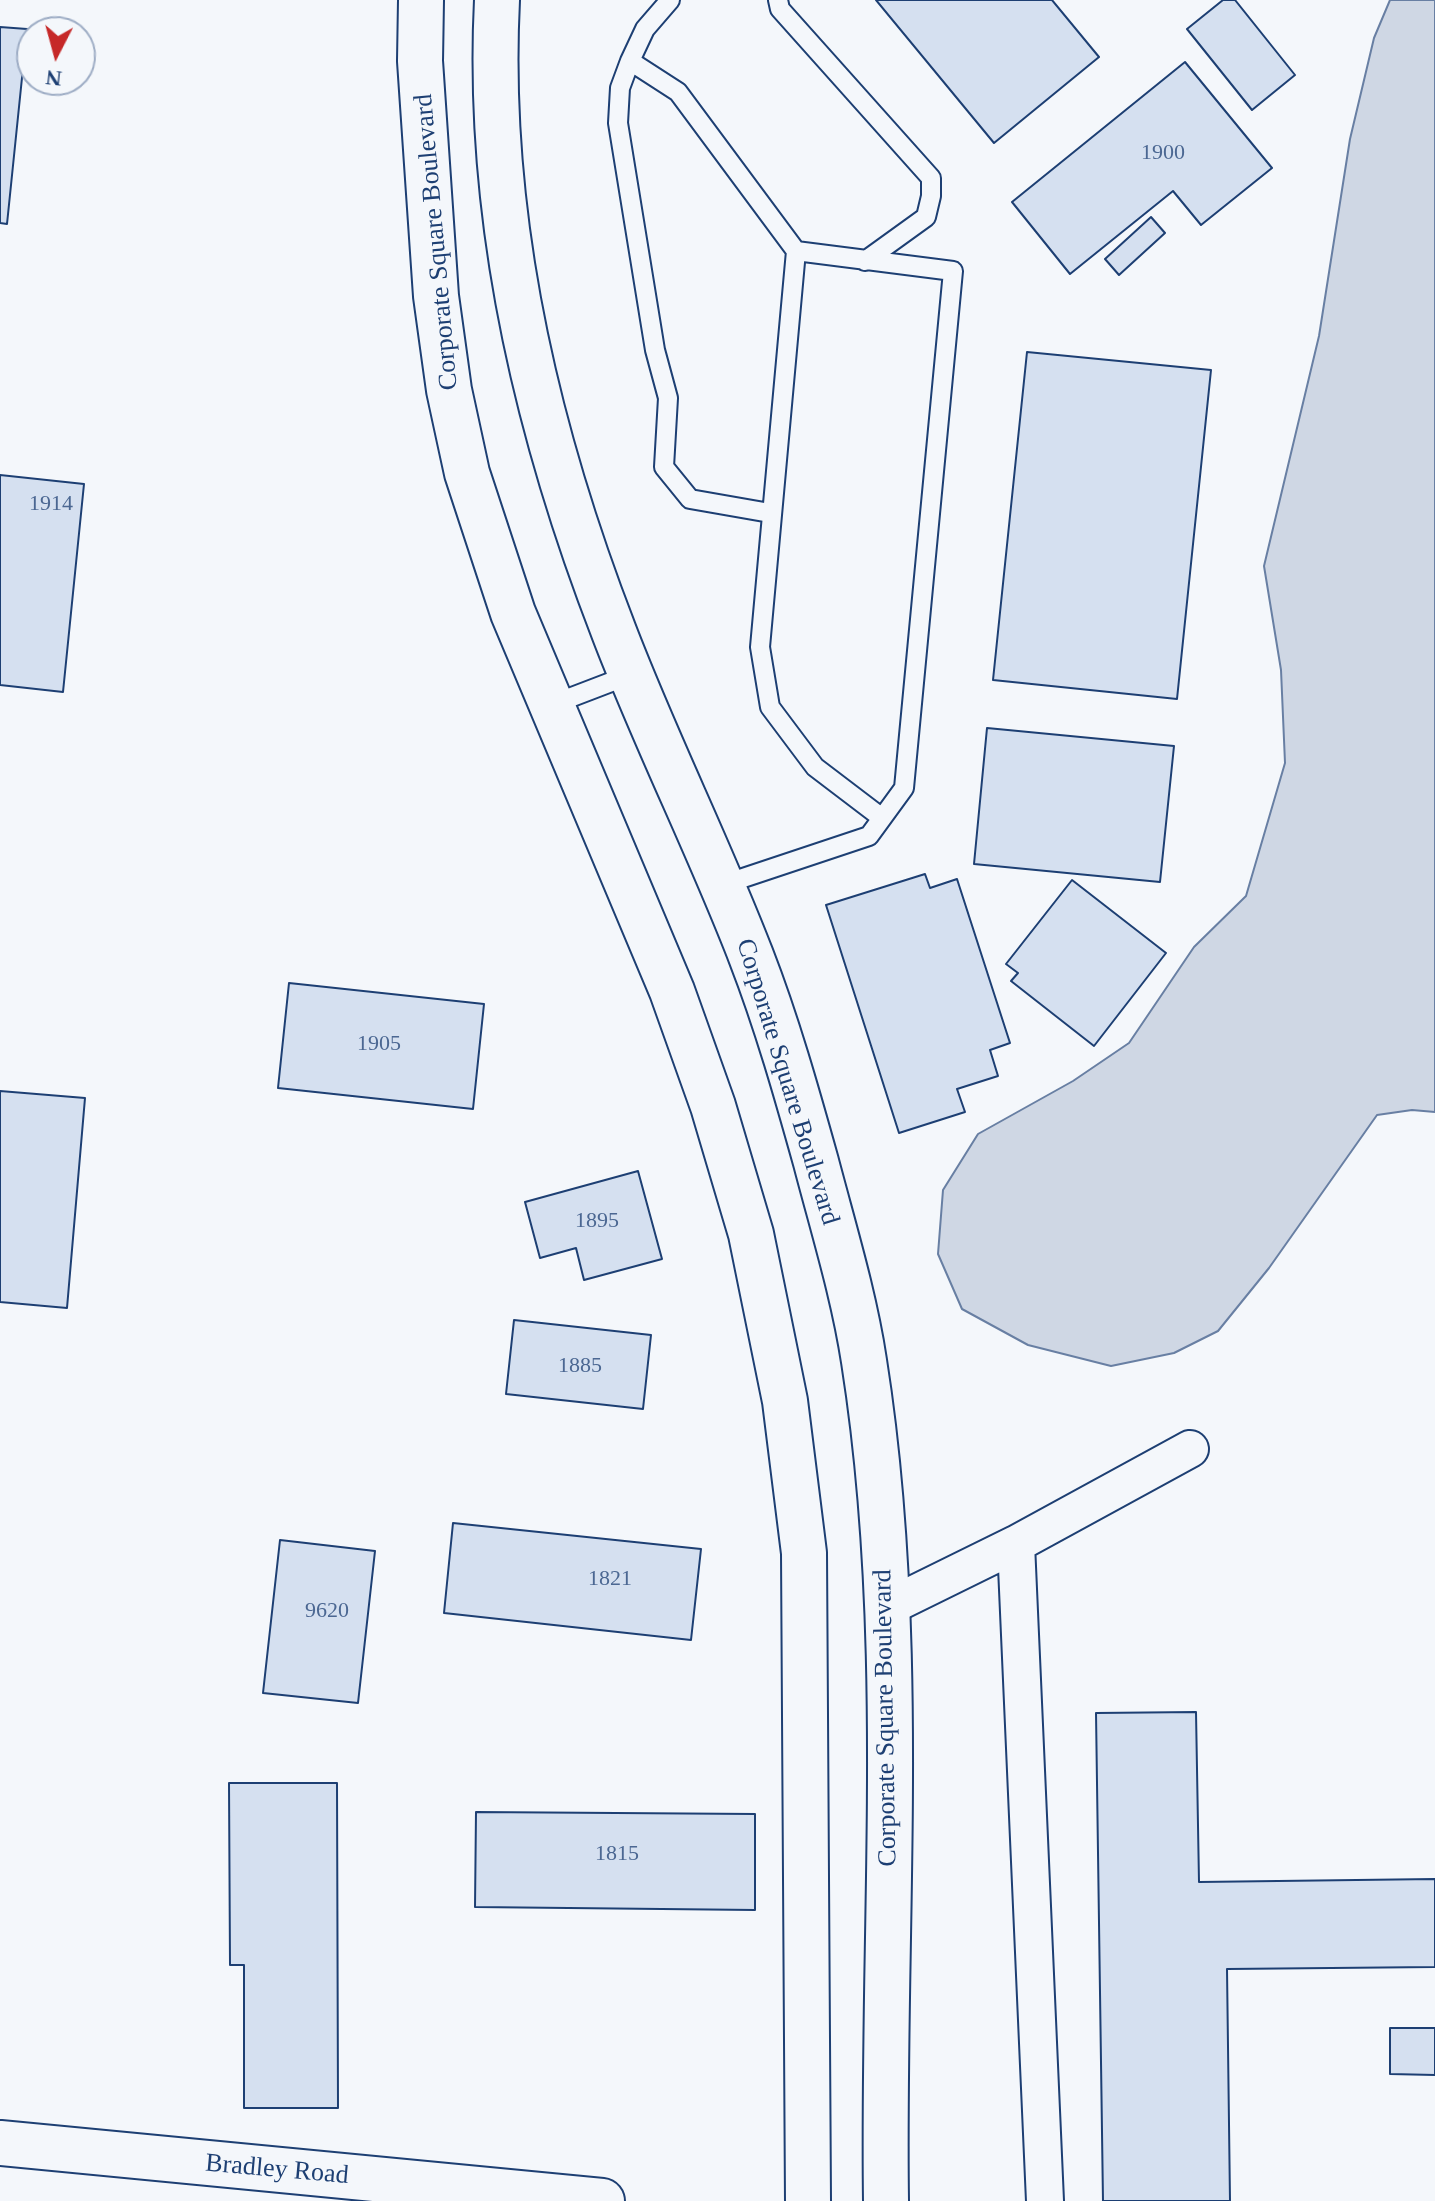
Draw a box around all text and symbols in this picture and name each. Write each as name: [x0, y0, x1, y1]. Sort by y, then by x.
north arrow: [16, 16, 96, 96]
text: N: [44, 65, 63, 92]
street label: Corporate Square Boulevard: [408, 92, 466, 392]
house number: 1900: [1141, 140, 1185, 166]
house number: 1914: [29, 491, 73, 517]
street label: Corporate Square Boulevard: [729, 935, 845, 1229]
house number: 1905: [357, 1031, 401, 1057]
house number: 1895: [575, 1208, 619, 1234]
house number: 1885: [558, 1353, 602, 1379]
house number: 1821: [588, 1566, 632, 1592]
street label: Corporate Square Boulevard: [868, 1569, 904, 1867]
house number: 9620: [305, 1598, 349, 1624]
house number: 1815: [595, 1841, 639, 1867]
street label: Bradley Road: [204, 2148, 350, 2192]

